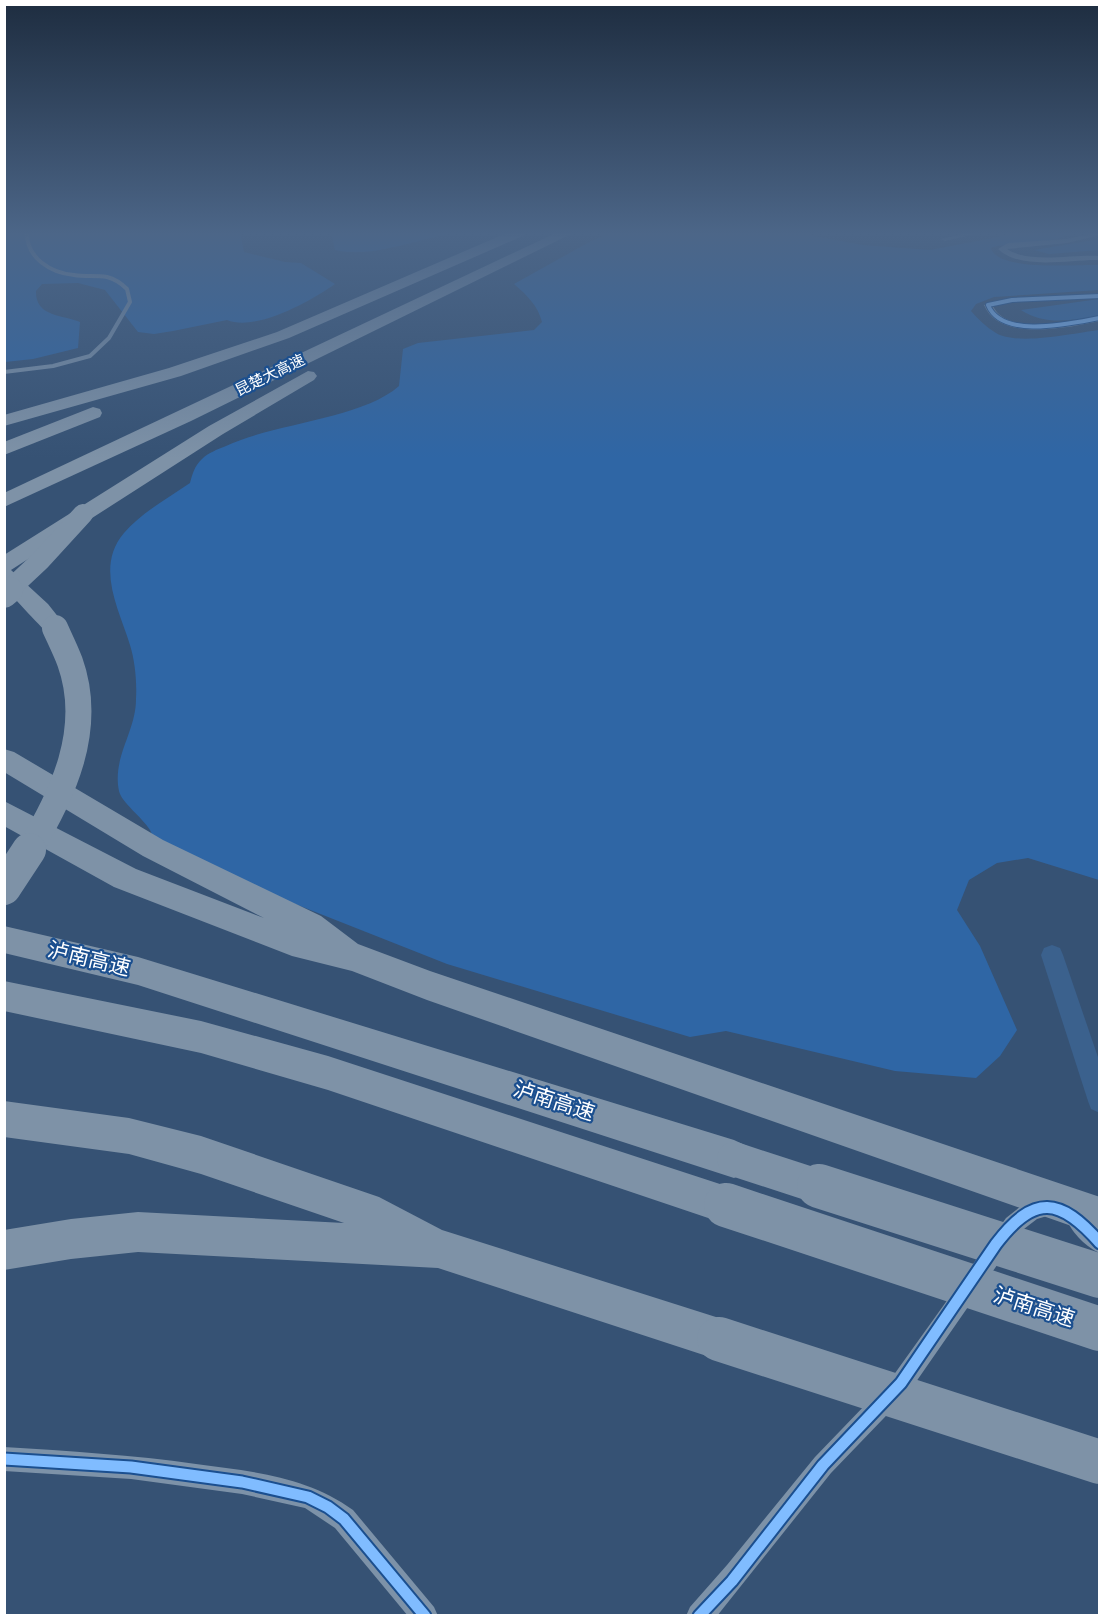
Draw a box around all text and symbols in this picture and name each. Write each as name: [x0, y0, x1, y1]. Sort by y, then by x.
street label: 昆楚大高速: [232, 350, 308, 400]
street label: 泸南高速: [45, 936, 133, 981]
street label: 泸南高速: [510, 1076, 598, 1125]
street label: 泸南高速: [990, 1282, 1078, 1331]

